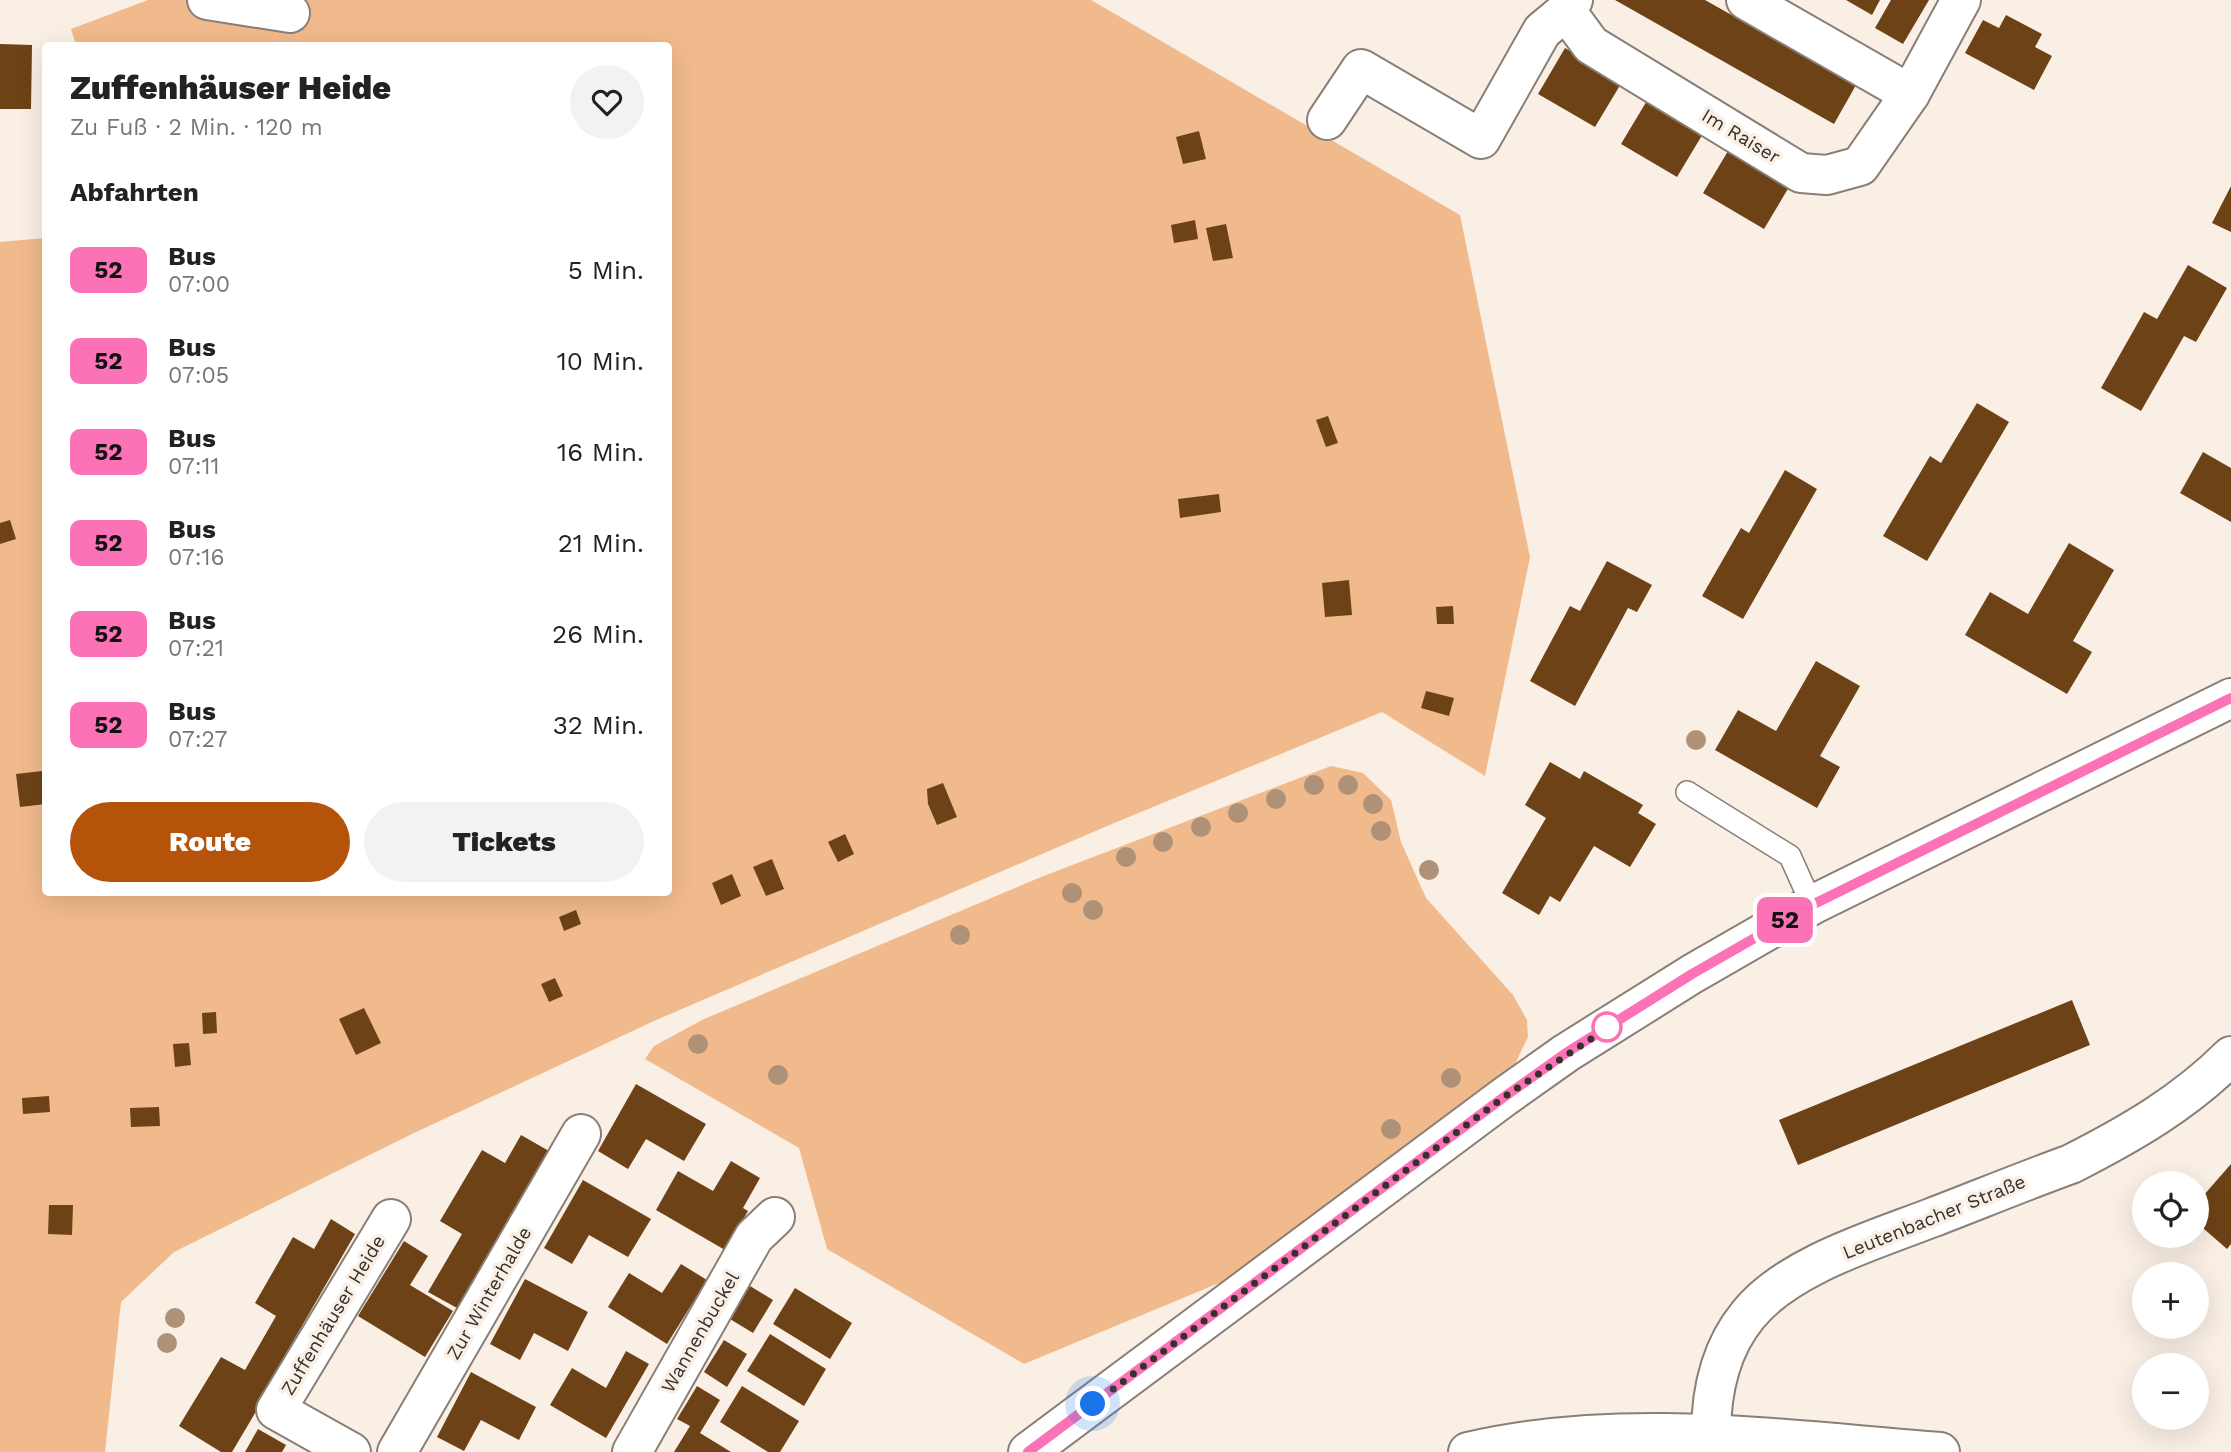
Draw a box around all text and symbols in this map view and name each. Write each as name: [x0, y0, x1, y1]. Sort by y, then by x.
button: heart: [570, 65, 644, 139]
text: Zuffenhäuser Heide: [70, 68, 391, 107]
street label: Im Raiser: [1698, 104, 1785, 168]
text: Zu Fuß · 2 Min. · 120 m: [70, 114, 323, 141]
text: Abfahrten: [70, 177, 199, 207]
text: Bus: [168, 241, 216, 271]
text: 5 Min.: [568, 255, 644, 285]
text: 52: [94, 256, 123, 284]
text: 07:00: [168, 271, 230, 298]
text: Bus: [168, 332, 216, 362]
text: 10 Min.: [557, 346, 644, 376]
text: 52: [94, 347, 123, 375]
text: 07:05: [168, 362, 229, 389]
text: Bus: [168, 423, 216, 453]
text: 16 Min.: [557, 437, 644, 467]
text: 52: [94, 438, 123, 466]
text: 07:11: [168, 453, 220, 480]
text: Bus: [168, 514, 216, 544]
text: 21 Min.: [558, 528, 644, 558]
text: 52: [94, 529, 123, 557]
text: 07:16: [168, 544, 225, 571]
text: Bus: [168, 605, 216, 635]
text: 26 Min.: [552, 619, 644, 649]
text: 52: [94, 620, 123, 648]
text: 07:21: [168, 635, 224, 662]
text: Bus: [168, 696, 216, 726]
text: 32 Min.: [553, 710, 644, 740]
text: 52: [94, 711, 123, 739]
text: 07:27: [168, 726, 227, 753]
button: Route: [70, 802, 350, 882]
button: Tickets: [364, 802, 644, 882]
line badge: 52: [1754, 897, 1816, 943]
text: 52: [1771, 906, 1799, 934]
unlabelled marker: [1592, 1012, 1622, 1042]
street label: Leutenbacher Straße: [1839, 1170, 2029, 1264]
map controls: [2132, 1171, 2209, 1430]
button: locate: [2132, 1171, 2209, 1248]
street label: Zur Winterhalde: [442, 1223, 536, 1363]
street label: Zuffenhäuser Heide: [276, 1231, 390, 1399]
button: +: [2132, 1262, 2209, 1339]
street label: Wannenbuckel: [656, 1267, 744, 1397]
button: −: [2132, 1353, 2209, 1430]
your location: [1075, 1386, 1110, 1421]

